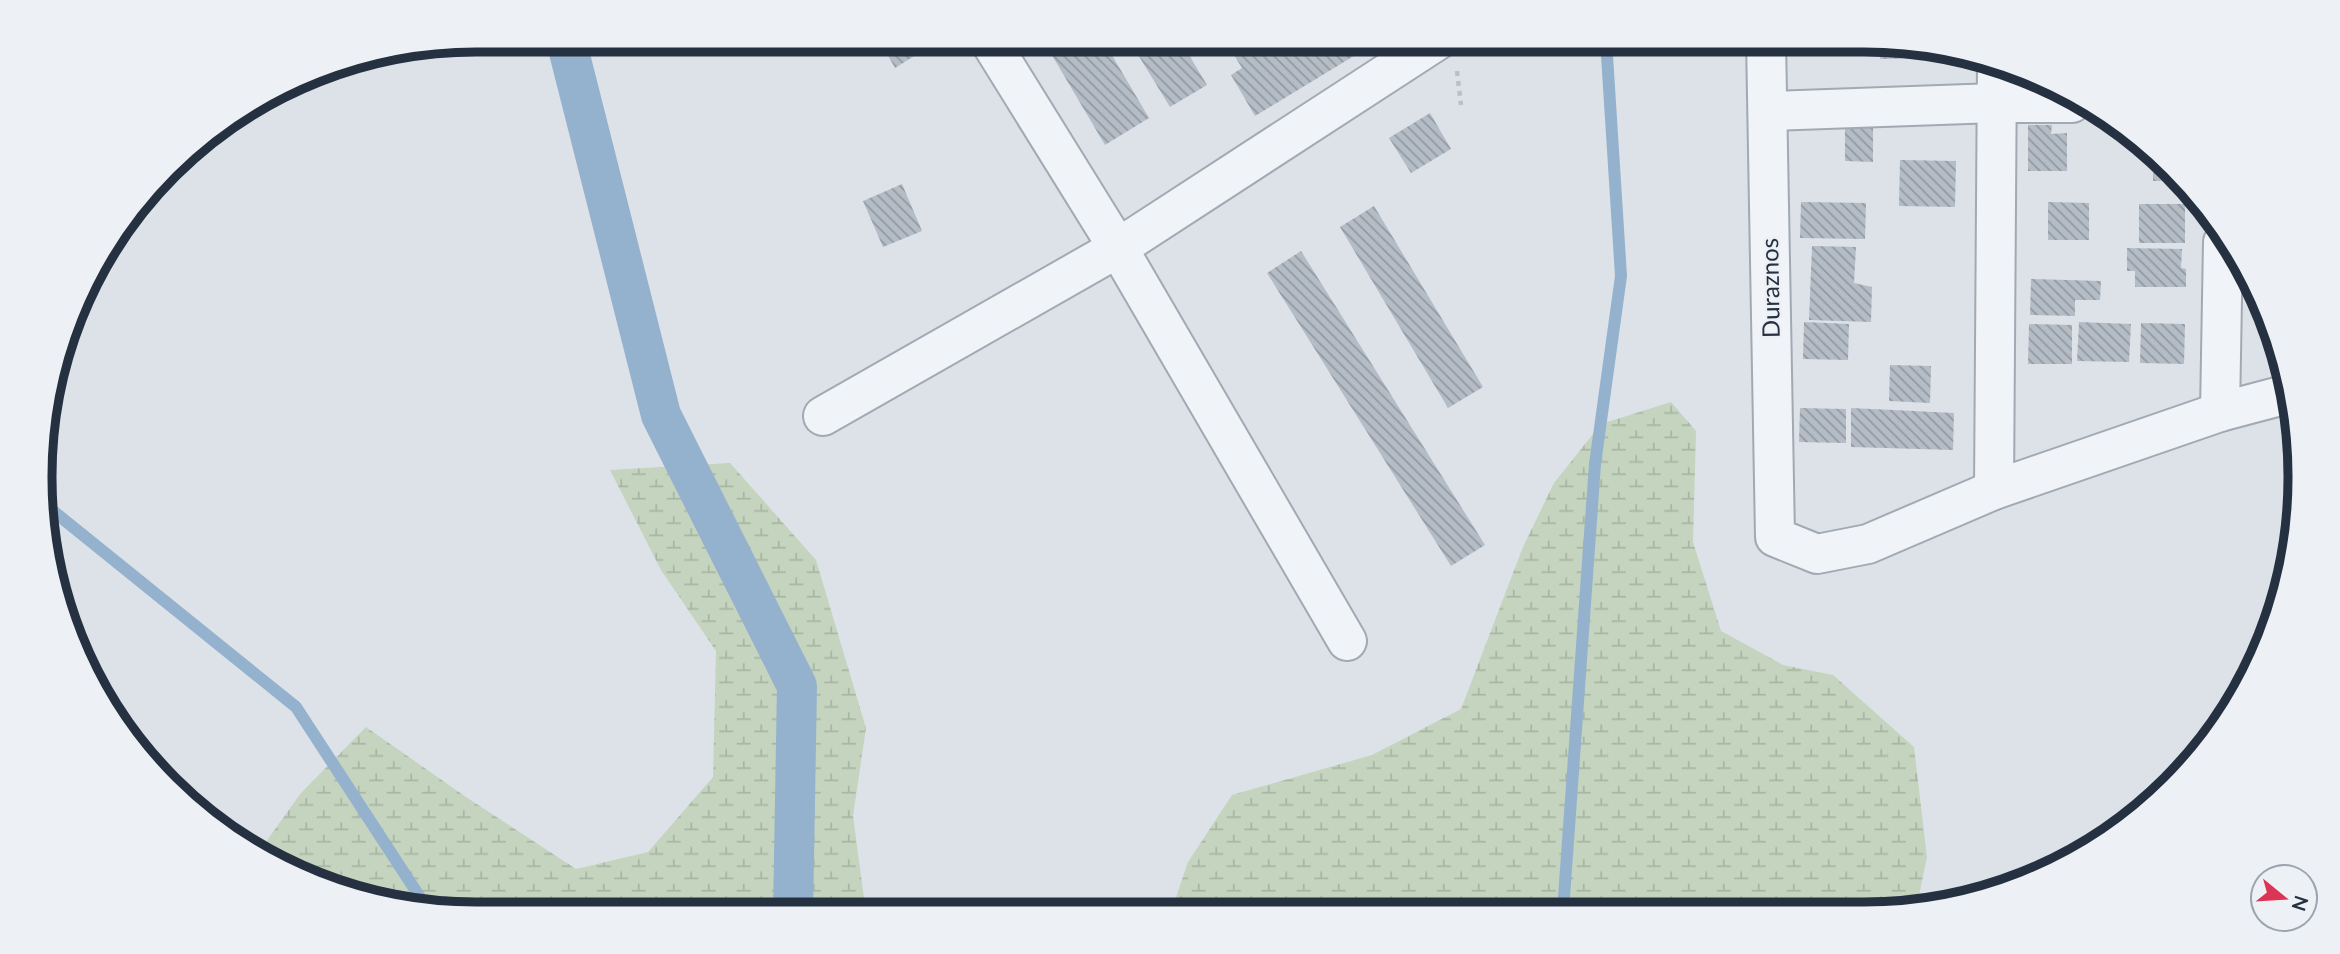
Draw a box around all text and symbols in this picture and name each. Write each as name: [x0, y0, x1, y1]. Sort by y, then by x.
street label: Duraznos: [1754, 238, 1785, 338]
north arrow: [2249, 863, 2319, 933]
text: N: [2287, 893, 2314, 914]

